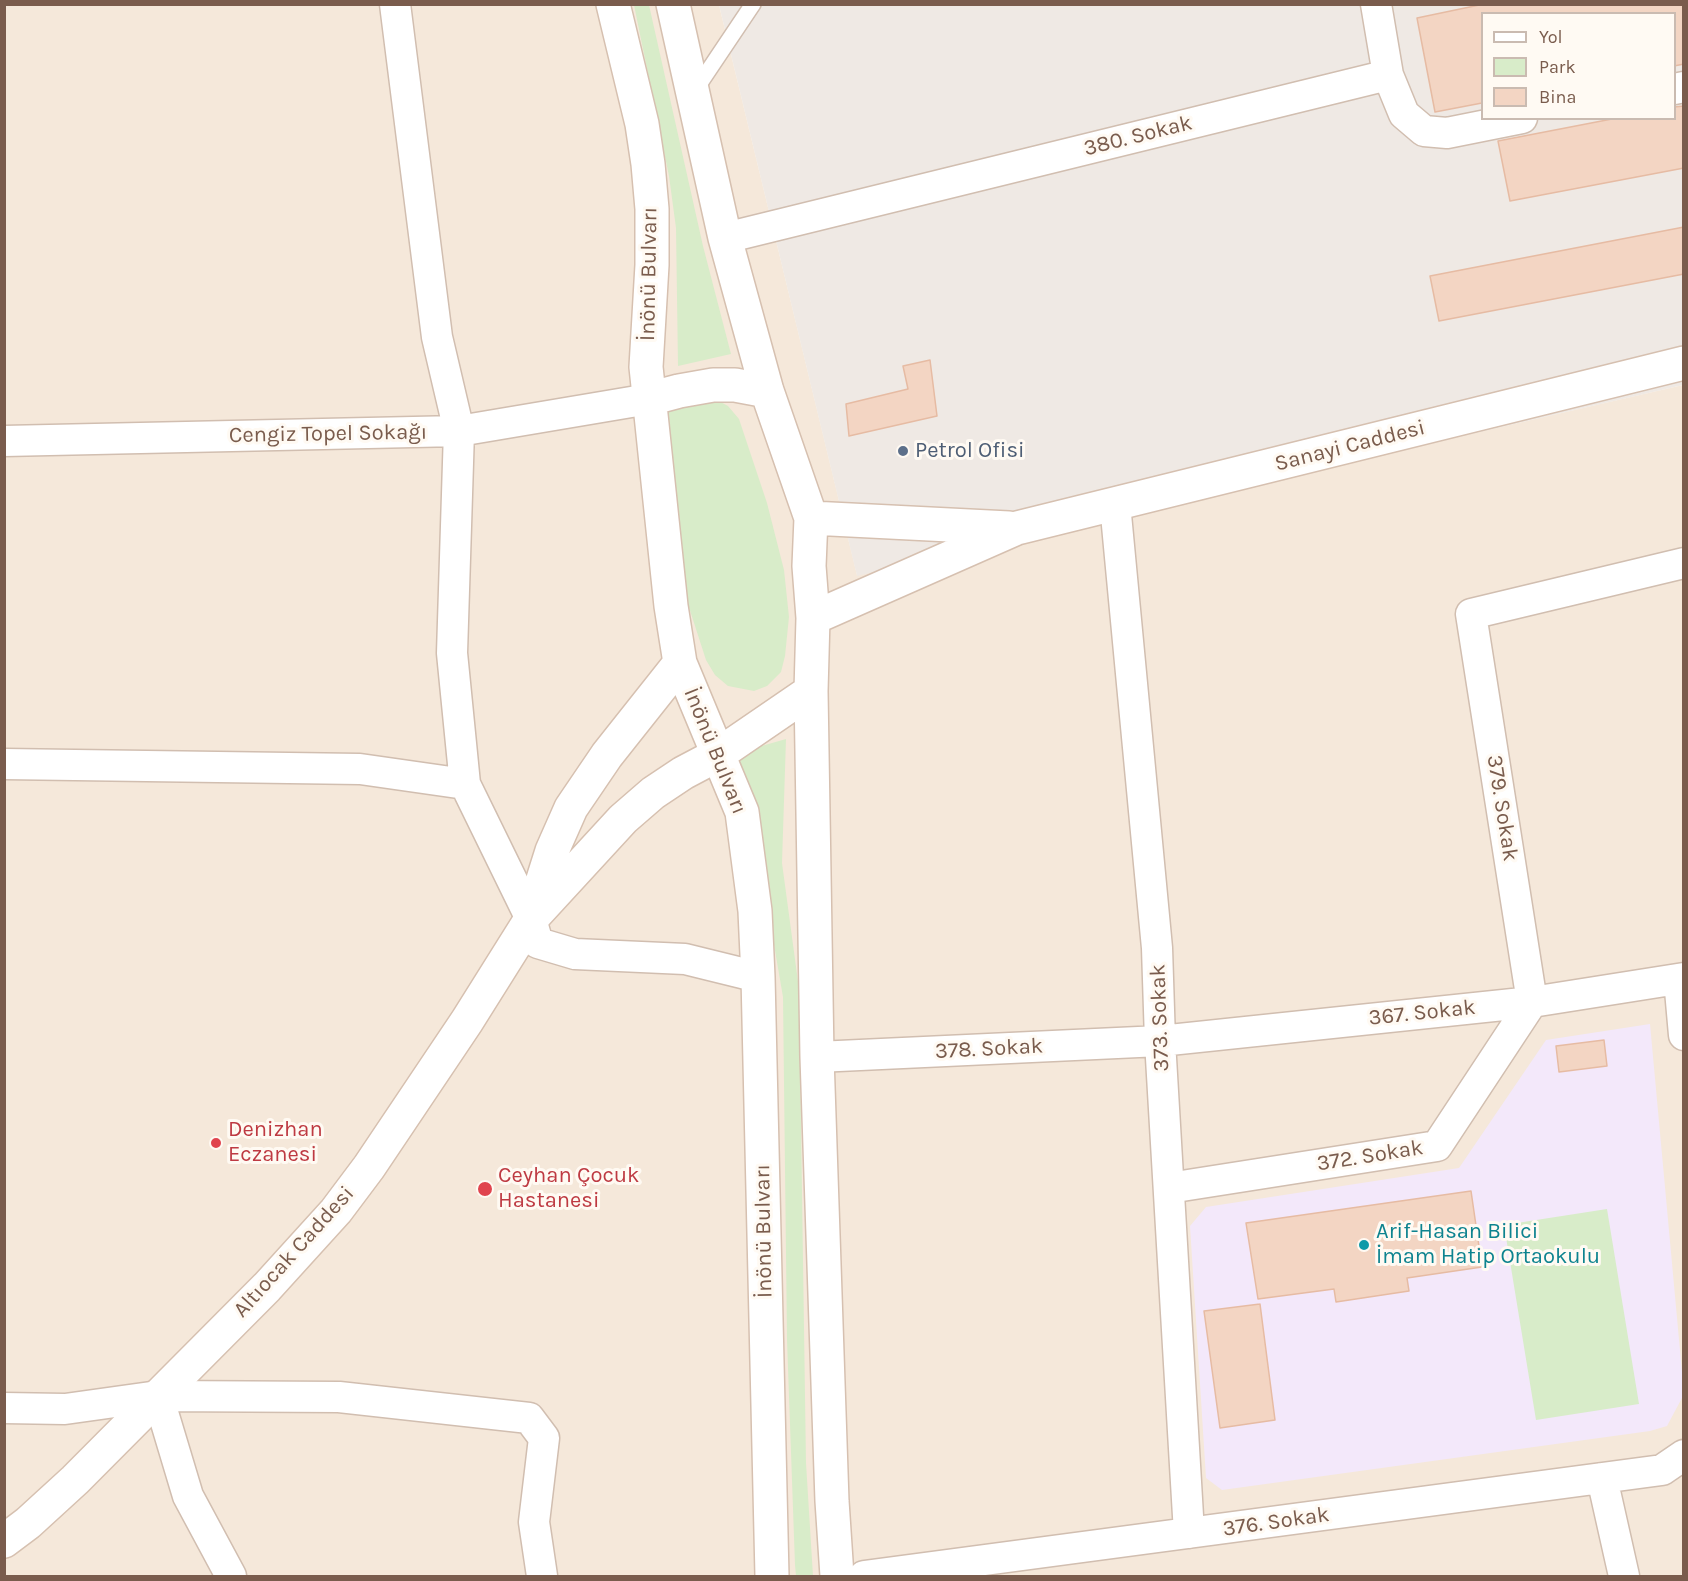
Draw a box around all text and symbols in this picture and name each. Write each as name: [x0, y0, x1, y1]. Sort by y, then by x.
legend: [1481, 12, 1676, 120]
text: Yol: [1539, 26, 1563, 48]
text: Park: [1539, 56, 1576, 78]
text: Bina: [1539, 86, 1576, 108]
street label: 380. Sokak: [1081, 110, 1195, 162]
street label: İnönü Bulvarı: [635, 207, 663, 341]
street label: Sanayi Caddesi: [1272, 415, 1428, 477]
street label: Cengiz Topel Sokağı: [229, 419, 427, 449]
place label: Petrol Ofisi: [915, 438, 1025, 464]
marker: Petrol Ofisi: [896, 444, 910, 458]
street label: İnönü Bulvarı: [678, 684, 752, 818]
street label: 379. Sokak: [1481, 753, 1523, 863]
street label: 373. Sokak: [1145, 964, 1175, 1072]
street label: 367. Sokak: [1367, 994, 1477, 1032]
street label: 378. Sokak: [934, 1033, 1044, 1065]
place label: Denizhan Eczanesi: [228, 1117, 323, 1168]
street label: 372. Sokak: [1315, 1135, 1425, 1177]
marker: Denizhan Eczanesi: [209, 1136, 223, 1150]
place label: Ceyhan Çocuk Hastanesi: [498, 1163, 639, 1214]
street label: İnönü Bulvarı: [750, 1164, 778, 1298]
marker: Ceyhan Çocuk Hastanesi: [476, 1180, 494, 1198]
street label: Altıocak Caddesi: [228, 1181, 360, 1323]
place label: Arif-Hasan Bilici İmam Hatip Ortaokulu: [1376, 1219, 1600, 1270]
marker: Arif-Hasan Bilici İmam Hatip Ortaokulu: [1357, 1238, 1371, 1252]
street label: 376. Sokak: [1221, 1501, 1331, 1543]

